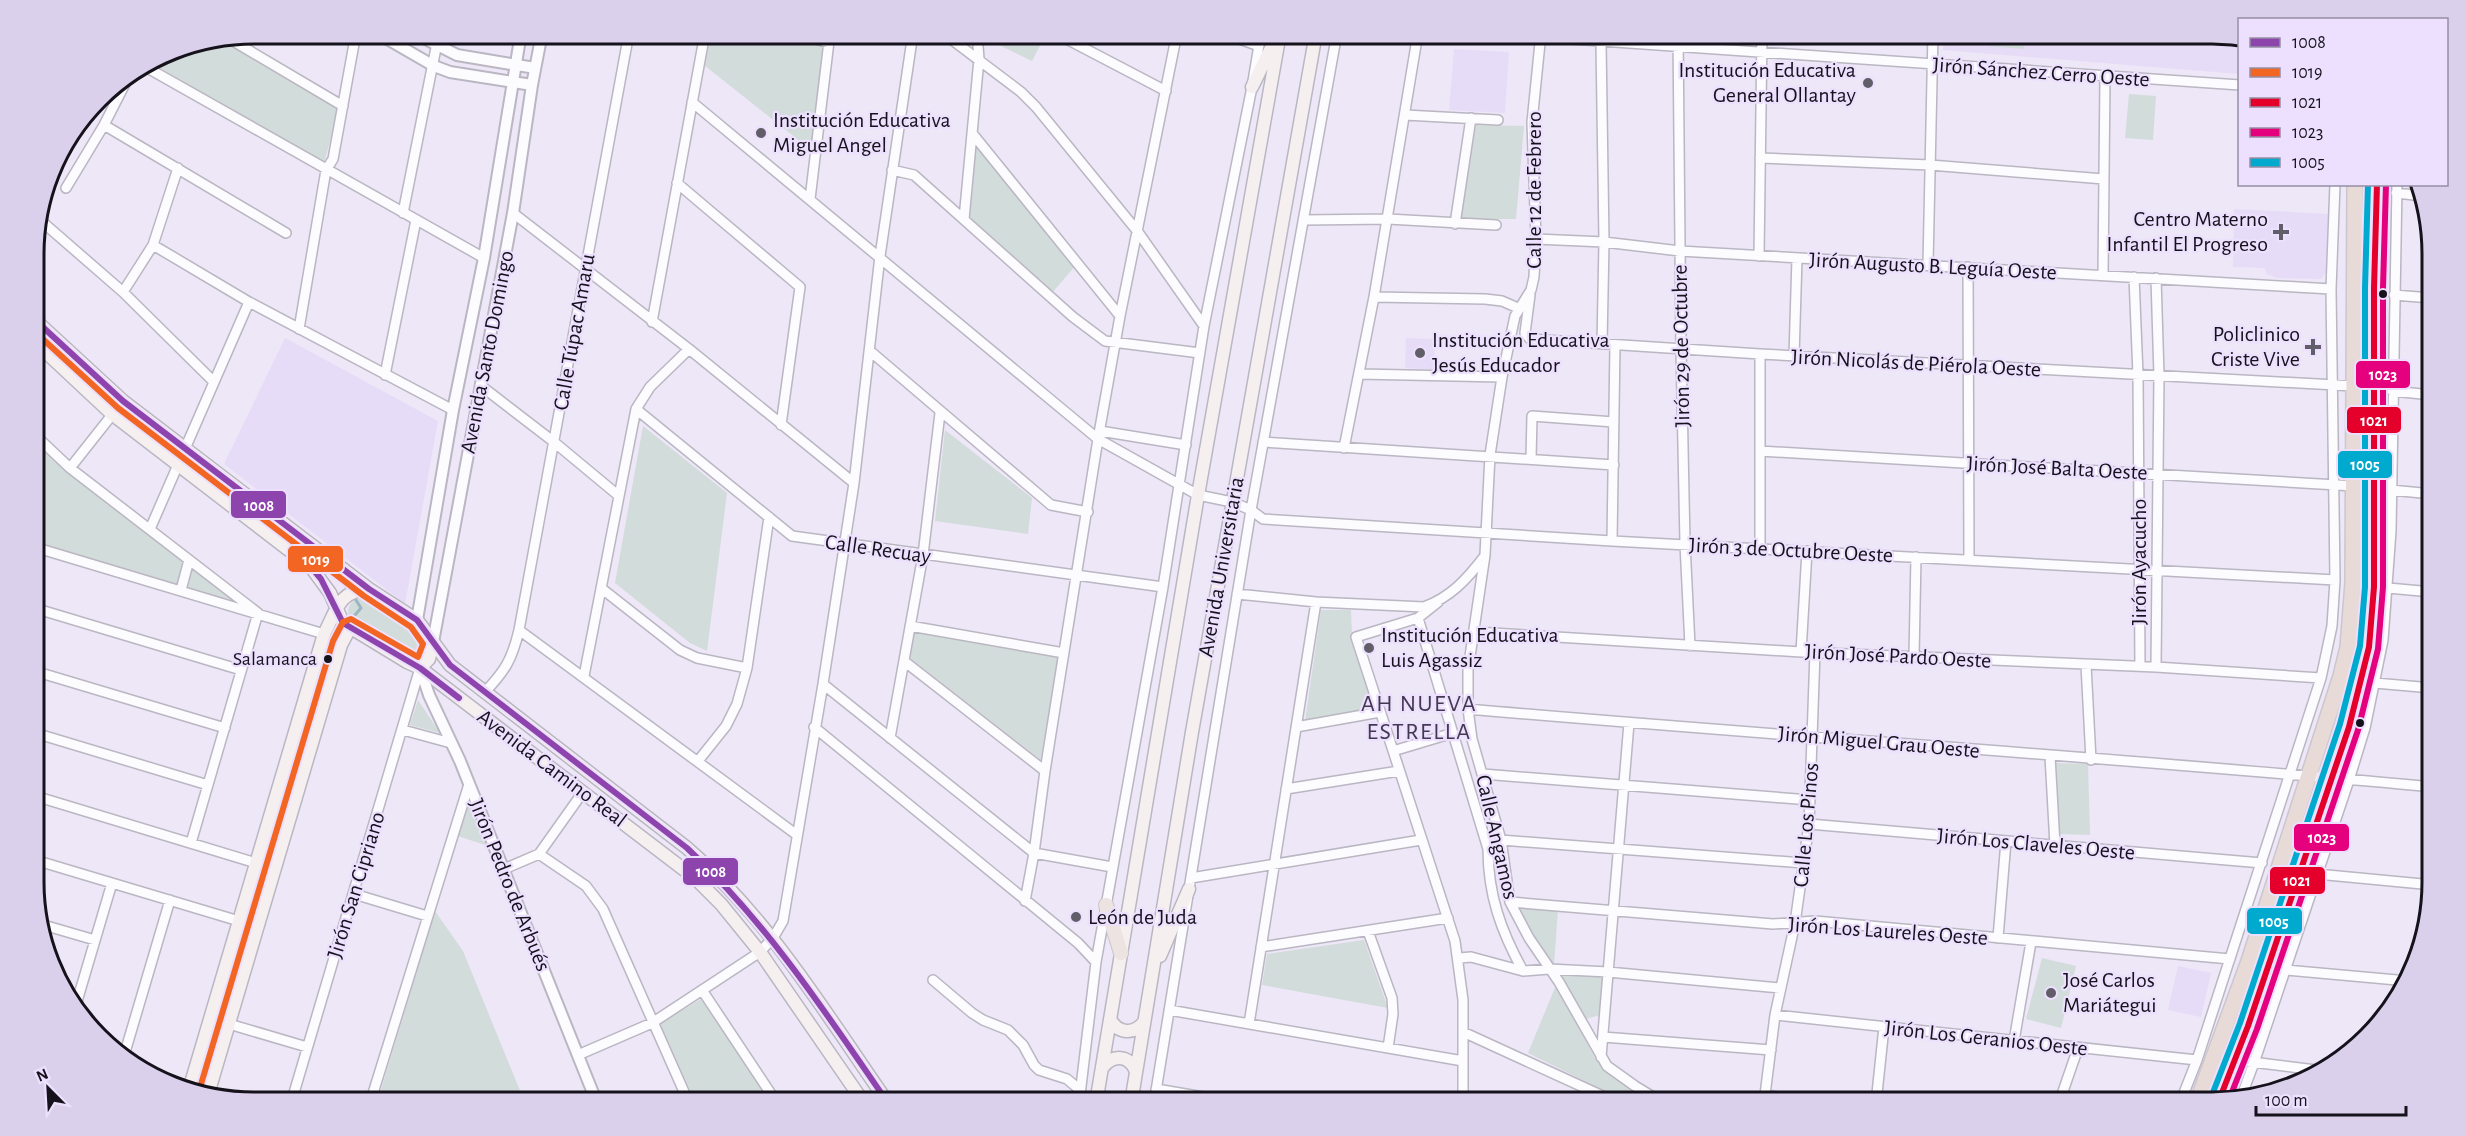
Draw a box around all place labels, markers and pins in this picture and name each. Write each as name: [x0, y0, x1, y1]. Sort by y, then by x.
place label: Institución Educativa General Ollantay: [1678, 59, 1857, 106]
marker: Institución Educativa General Ollantay: [1861, 76, 1875, 90]
place label: Institución Educativa Miguel Angel: [773, 109, 951, 156]
marker: Institución Educativa Miguel Angel: [754, 126, 768, 140]
place label: Centro Materno Infantil El Progreso: [2106, 208, 2268, 255]
marker: Centro Materno Infantil El Progreso: [2272, 223, 2290, 241]
unlabelled marker: [2377, 288, 2389, 300]
place label: Policlinico Criste Vive: [2211, 323, 2300, 370]
place label: Institución Educativa Jesús Educador: [1432, 329, 1610, 376]
marker: Policlinico Criste Vive: [2304, 338, 2322, 356]
marker: Institución Educativa Jesús Educador: [1413, 346, 1427, 360]
place label: Institución Educativa Luis Agassiz: [1381, 624, 1559, 671]
marker: Institución Educativa Luis Agassiz: [1362, 641, 1376, 655]
place label: Salamanca: [233, 649, 317, 669]
marker: Salamanca: [322, 653, 334, 665]
unlabelled marker: [2354, 717, 2366, 729]
place label: León de Juda: [1088, 906, 1197, 928]
marker: León de Juda: [1069, 910, 1083, 924]
place label: José Carlos Mariátegui: [2063, 969, 2157, 1016]
marker: José Carlos Mariátegui: [2044, 986, 2058, 1000]

